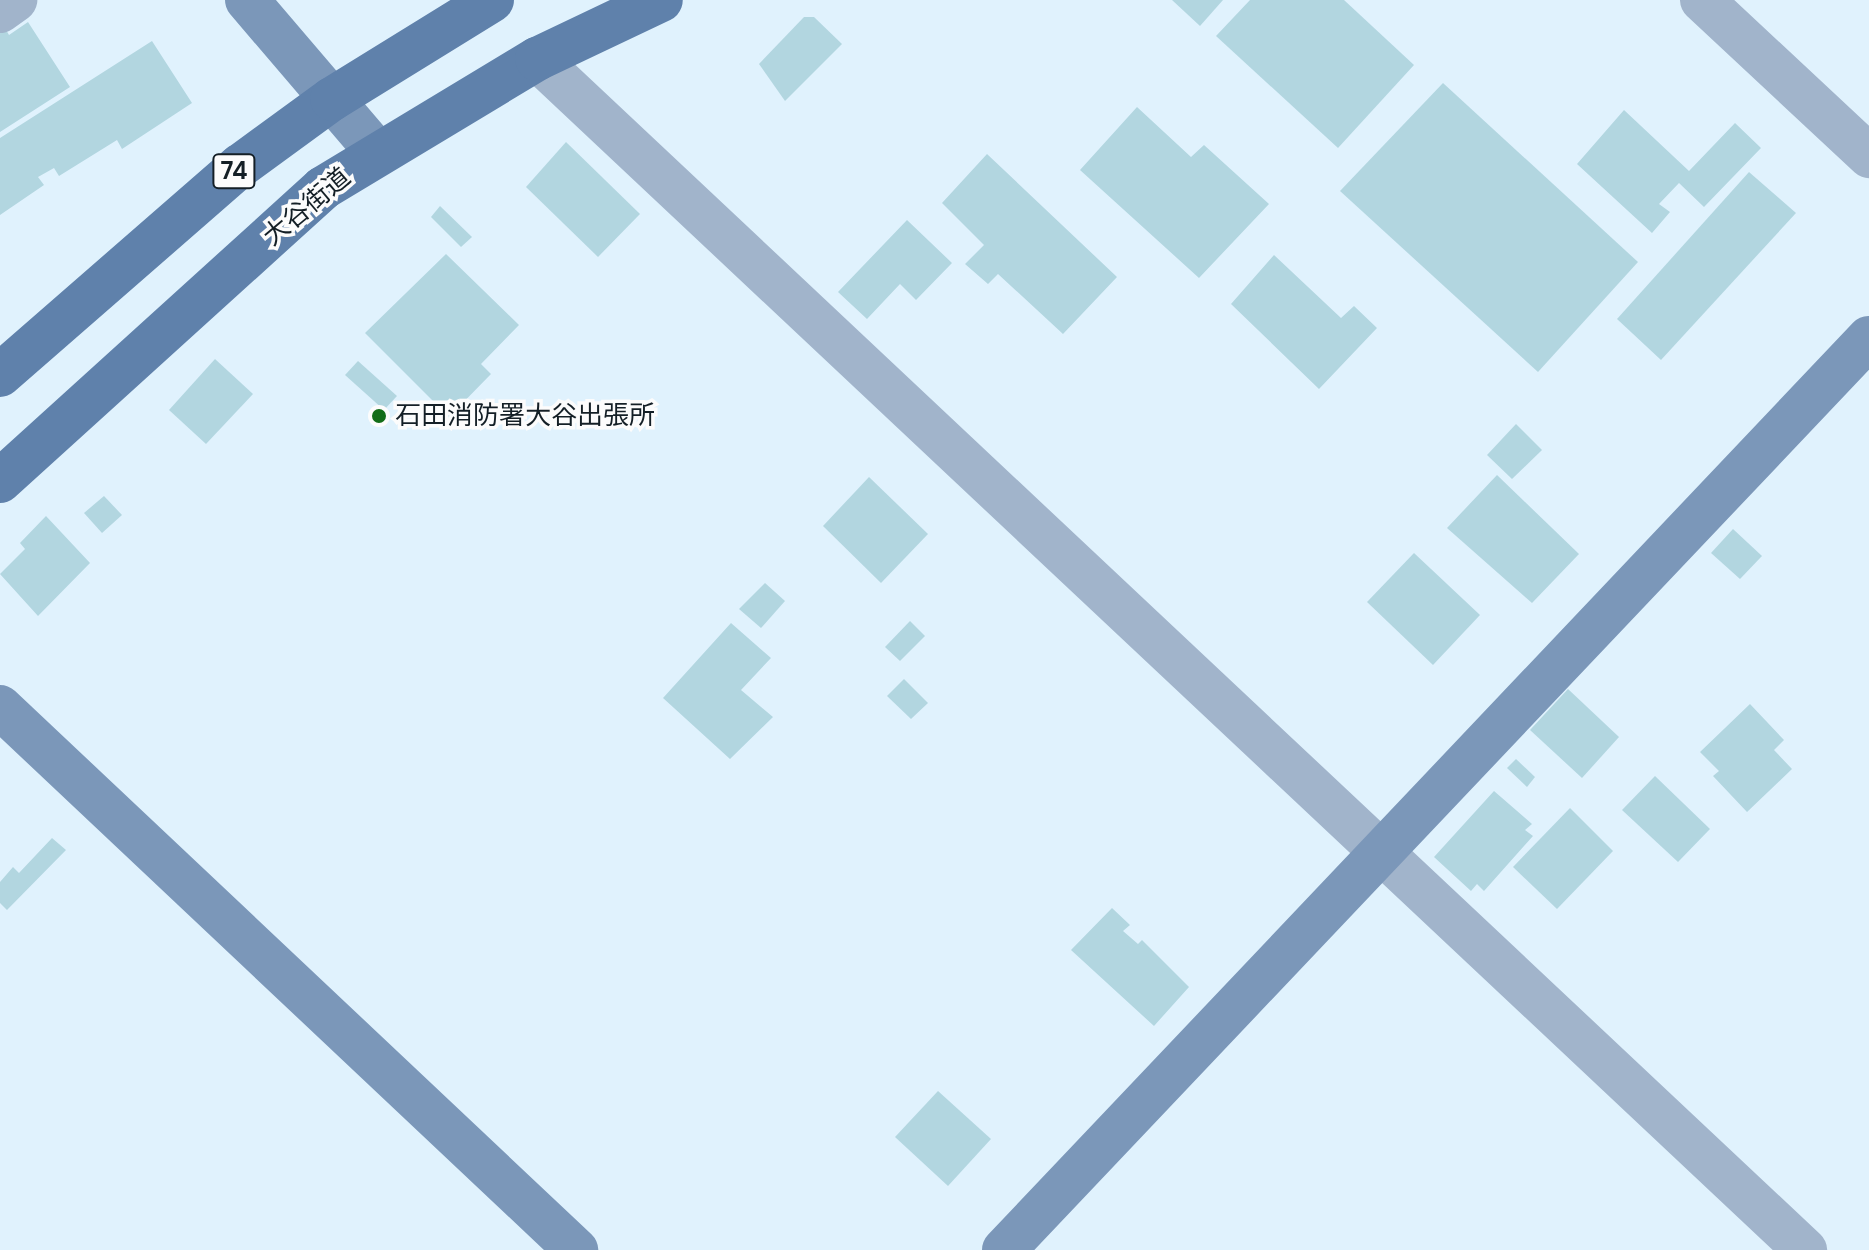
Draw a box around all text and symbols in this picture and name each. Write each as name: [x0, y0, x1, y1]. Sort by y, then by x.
road number: 74: [212, 151, 256, 191]
street label: 大谷街道: [257, 162, 357, 252]
place label: 石田消防署大谷出張所: [395, 400, 655, 432]
marker: 石田消防署大谷出張所: [370, 407, 388, 425]

